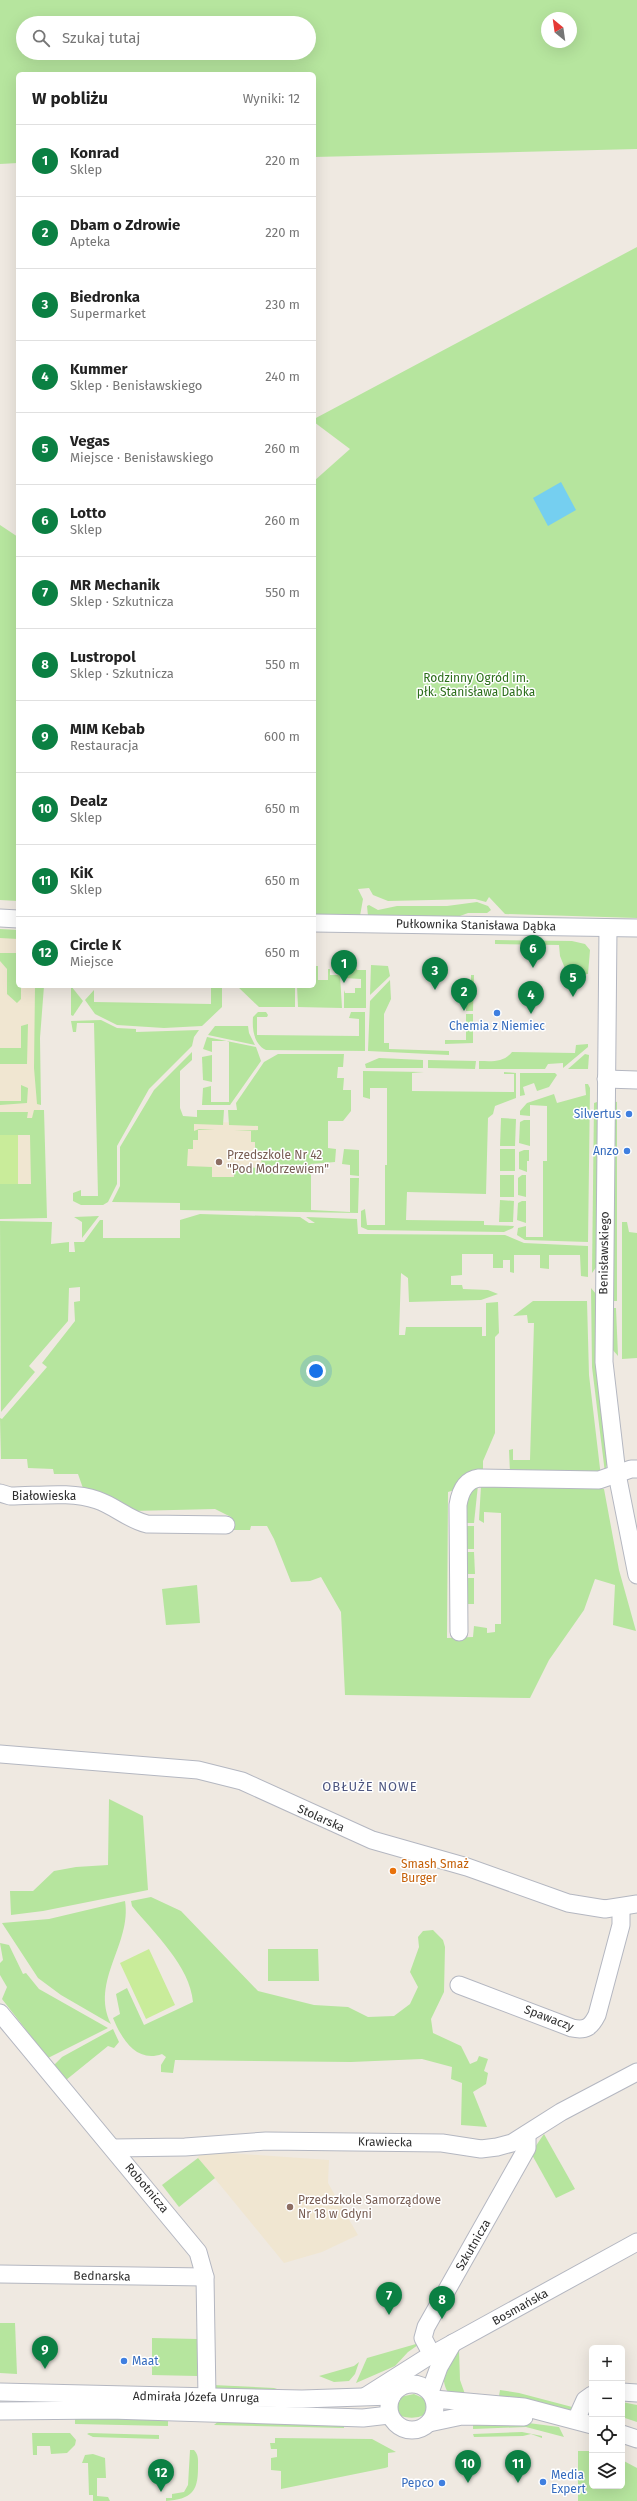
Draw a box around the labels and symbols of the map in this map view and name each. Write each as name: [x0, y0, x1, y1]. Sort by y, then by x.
north arrow: [541, 12, 577, 48]
park label: Rodzinny Ogród im. płk. Stanisława Dabka: [417, 671, 535, 699]
street label: Pułkownika Stanisława Dąbka: [396, 917, 556, 933]
pin: 6: [520, 935, 546, 968]
pin: 1: [331, 950, 357, 983]
pin: 3: [422, 957, 448, 990]
pin: 5: [560, 964, 586, 997]
pin: 2: [451, 978, 477, 1011]
pin: 4: [518, 981, 544, 1014]
marker: Chemia z Niemiec: [492, 1008, 502, 1018]
place label: Chemia z Niemiec: [449, 1019, 545, 1033]
place label: Silvertus: [574, 1107, 621, 1121]
marker: Silvertus: [624, 1109, 634, 1119]
place label: Anzo: [593, 1144, 619, 1158]
marker: Anzo: [622, 1146, 632, 1156]
place label: Przedszkole Nr 42 "Pod Modrzewiem": [227, 1148, 329, 1176]
marker: Przedszkole Nr 42 "Pod Modrzewiem": [214, 1157, 224, 1167]
street label: Benisławskiego: [596, 1211, 612, 1295]
your location: [306, 1361, 326, 1381]
street label: Białowieska: [12, 1489, 76, 1503]
district label: OBŁUŻE NOWE: [322, 1779, 418, 1794]
street label: Stolarska: [295, 1801, 347, 1835]
place label: Smash Smaż Burger: [401, 1857, 469, 1885]
marker: Smash Smaż Burger: [388, 1866, 398, 1876]
street label: Spawaczy: [522, 2002, 576, 2034]
street label: Krawiecka: [358, 2135, 412, 2149]
street label: Robotnicza: [122, 2160, 172, 2216]
place label: Przedszkole Samorządowe Nr 18 w Gdyni: [298, 2193, 441, 2221]
marker: Przedszkole Samorządowe Nr 18 w Gdyni: [285, 2202, 295, 2212]
street label: Szkutnicza: [453, 2217, 493, 2273]
street label: Bednarska: [73, 2269, 131, 2283]
pin: 7: [376, 2282, 402, 2315]
pin: 8: [429, 2286, 455, 2319]
street label: Bosmańska: [490, 2286, 550, 2328]
pin: 9: [32, 2336, 58, 2369]
place label: Maat: [132, 2354, 159, 2368]
marker: Maat: [119, 2356, 129, 2366]
street label: Admirała Józefa Unruga: [133, 2389, 259, 2405]
pin: 10: [455, 2450, 481, 2483]
pin: 11: [505, 2450, 531, 2483]
pin: 12: [148, 2459, 174, 2492]
place label: Media Expert: [551, 2468, 587, 2496]
place label: Pepco: [401, 2476, 434, 2490]
marker: Media Expert: [538, 2477, 548, 2487]
marker: Pepco: [437, 2478, 447, 2488]

